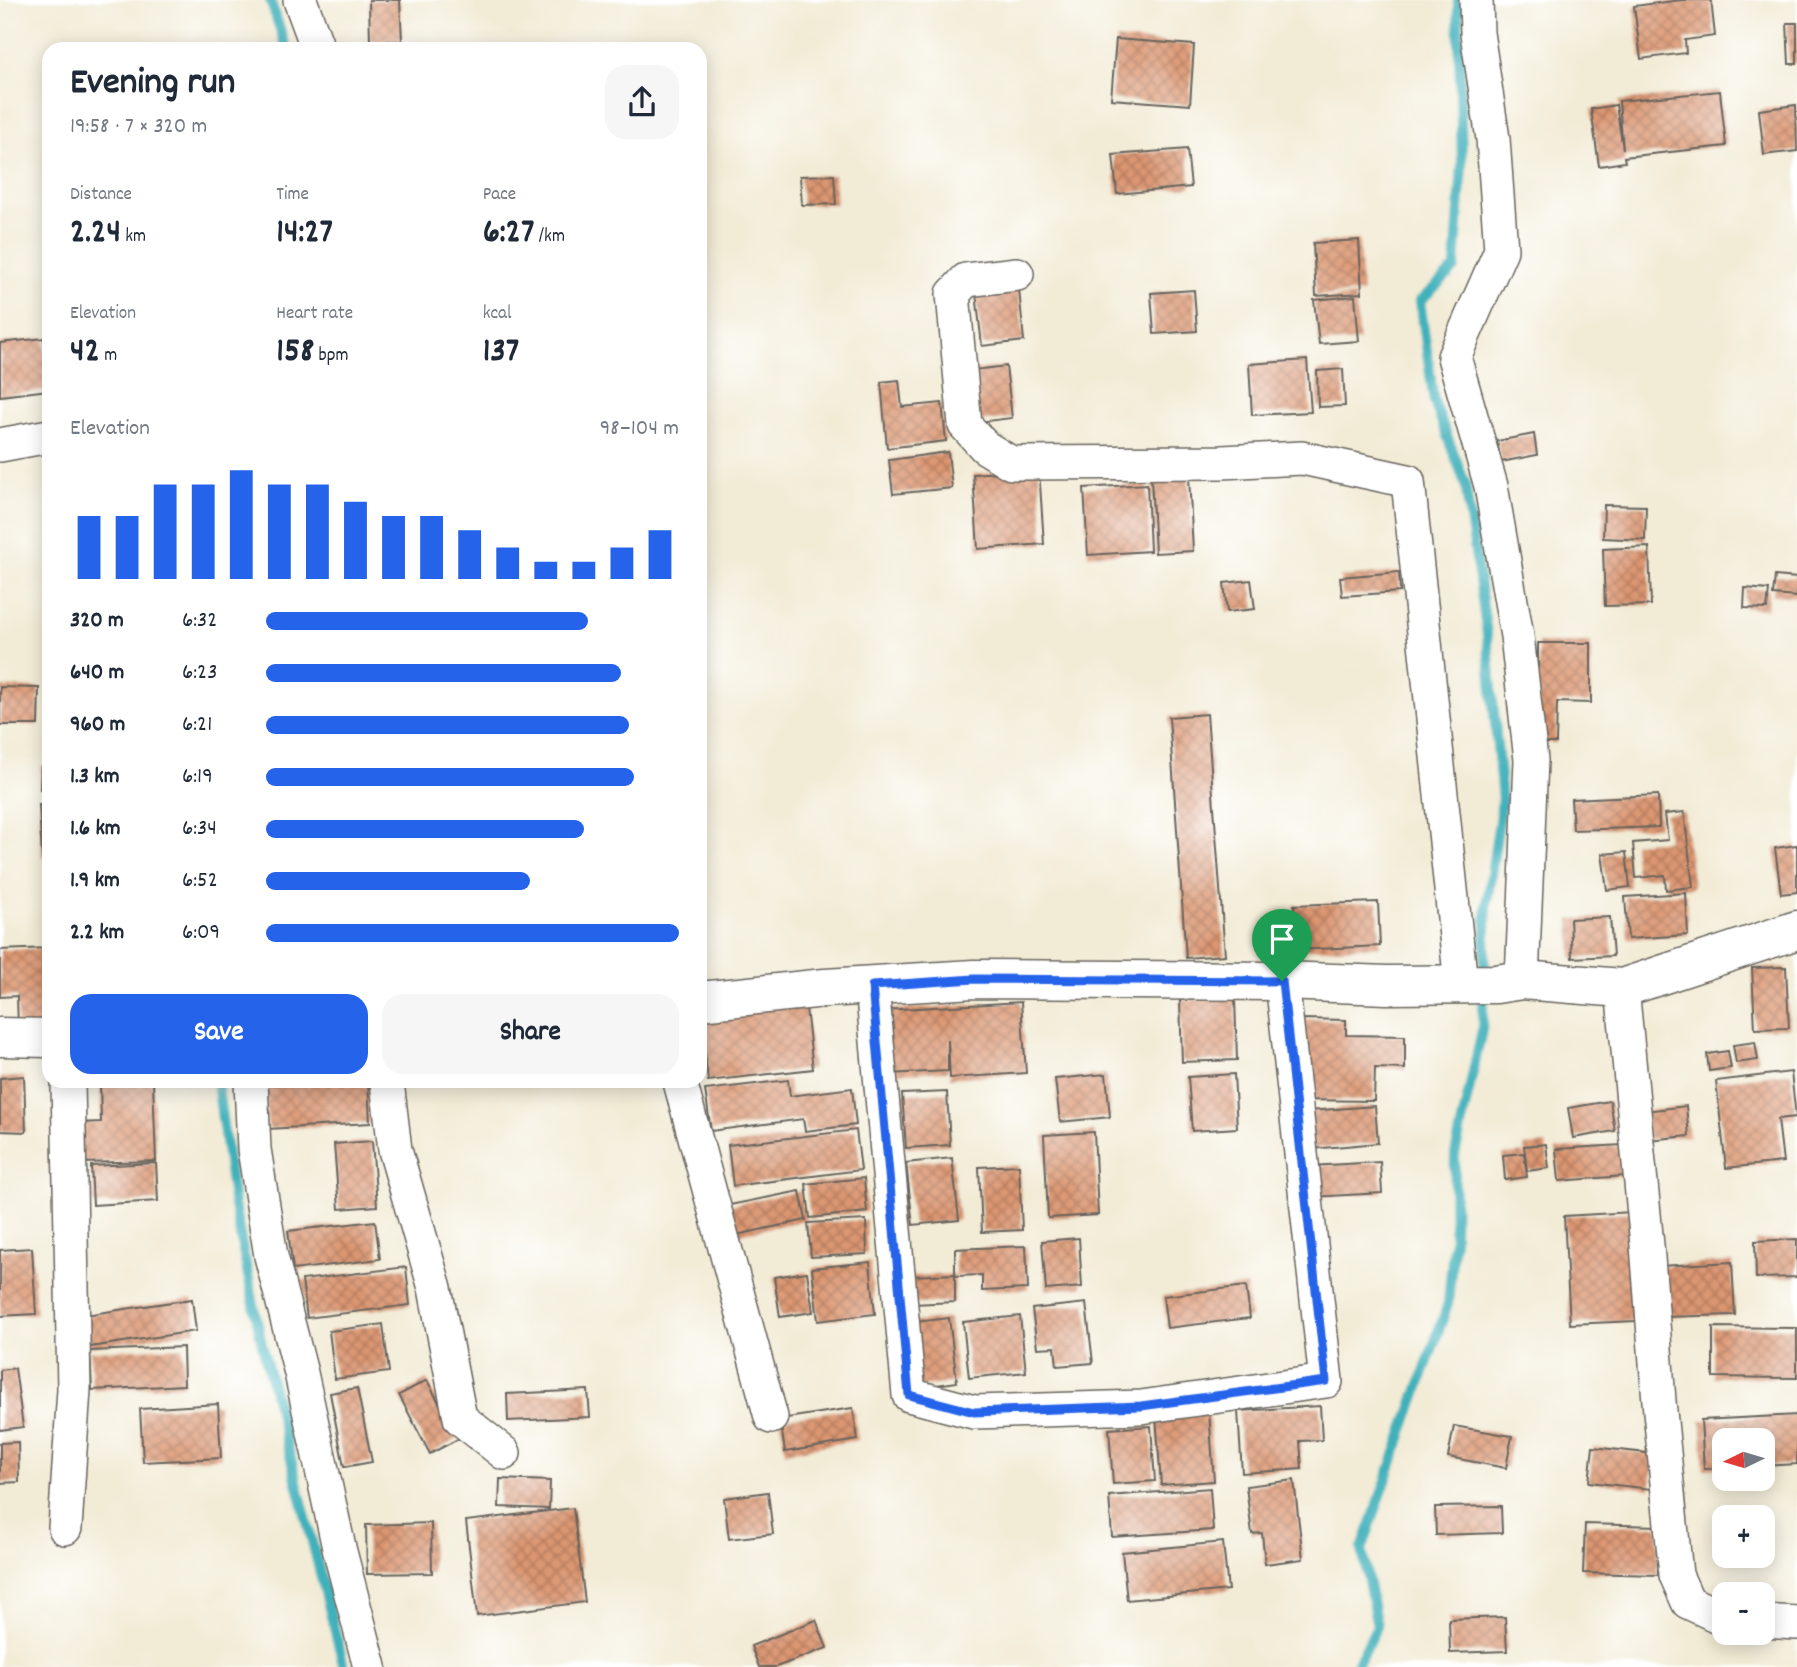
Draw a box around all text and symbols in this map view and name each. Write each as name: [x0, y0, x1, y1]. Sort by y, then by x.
text: Evening run: [70, 57, 235, 112]
button: share: [605, 65, 679, 139]
text: 19:58 · 7 × 320 m: [70, 111, 207, 144]
text: Distance: [70, 182, 132, 209]
text: Time: [276, 182, 309, 209]
text: Pace: [483, 182, 516, 209]
text: 2.24: [70, 209, 121, 259]
text: 14:27: [276, 209, 333, 259]
text: 6:27: [483, 209, 534, 259]
text: km: [121, 224, 146, 251]
text: /km: [534, 224, 565, 251]
text: Elevation: [70, 301, 136, 328]
text: Heart rate: [276, 301, 353, 328]
text: kcal: [483, 301, 512, 328]
text: 42: [70, 328, 100, 378]
text: 158: [276, 328, 314, 378]
text: 137: [483, 328, 519, 378]
text: m: [100, 343, 117, 370]
text: bpm: [314, 343, 349, 370]
text: Elevation: [70, 413, 150, 446]
text: 98–104 m: [600, 413, 679, 446]
text: 320 m: [70, 605, 124, 638]
text: 6:32: [182, 605, 217, 638]
text: 640 m: [70, 657, 124, 690]
text: 6:23: [182, 657, 217, 690]
text: 960 m: [70, 709, 125, 742]
text: 6:21: [182, 709, 212, 742]
text: 1.3 km: [70, 761, 120, 794]
text: 6:19: [182, 761, 213, 794]
text: 1.6 km: [70, 813, 121, 846]
text: 6:34: [182, 813, 217, 846]
text: 1.9 km: [70, 865, 120, 898]
text: 6:52: [182, 865, 218, 898]
pin: [1252, 909, 1312, 981]
text: 2.2 km: [70, 917, 124, 950]
text: 6:09: [182, 917, 220, 950]
icon: arrive: [1263, 920, 1301, 958]
button: Save: [70, 994, 368, 1074]
button: Share: [382, 994, 679, 1074]
north arrow: [1712, 1428, 1774, 1491]
map controls: [1712, 1428, 1775, 1645]
button: +: [1712, 1505, 1775, 1568]
button: −: [1712, 1582, 1775, 1645]

